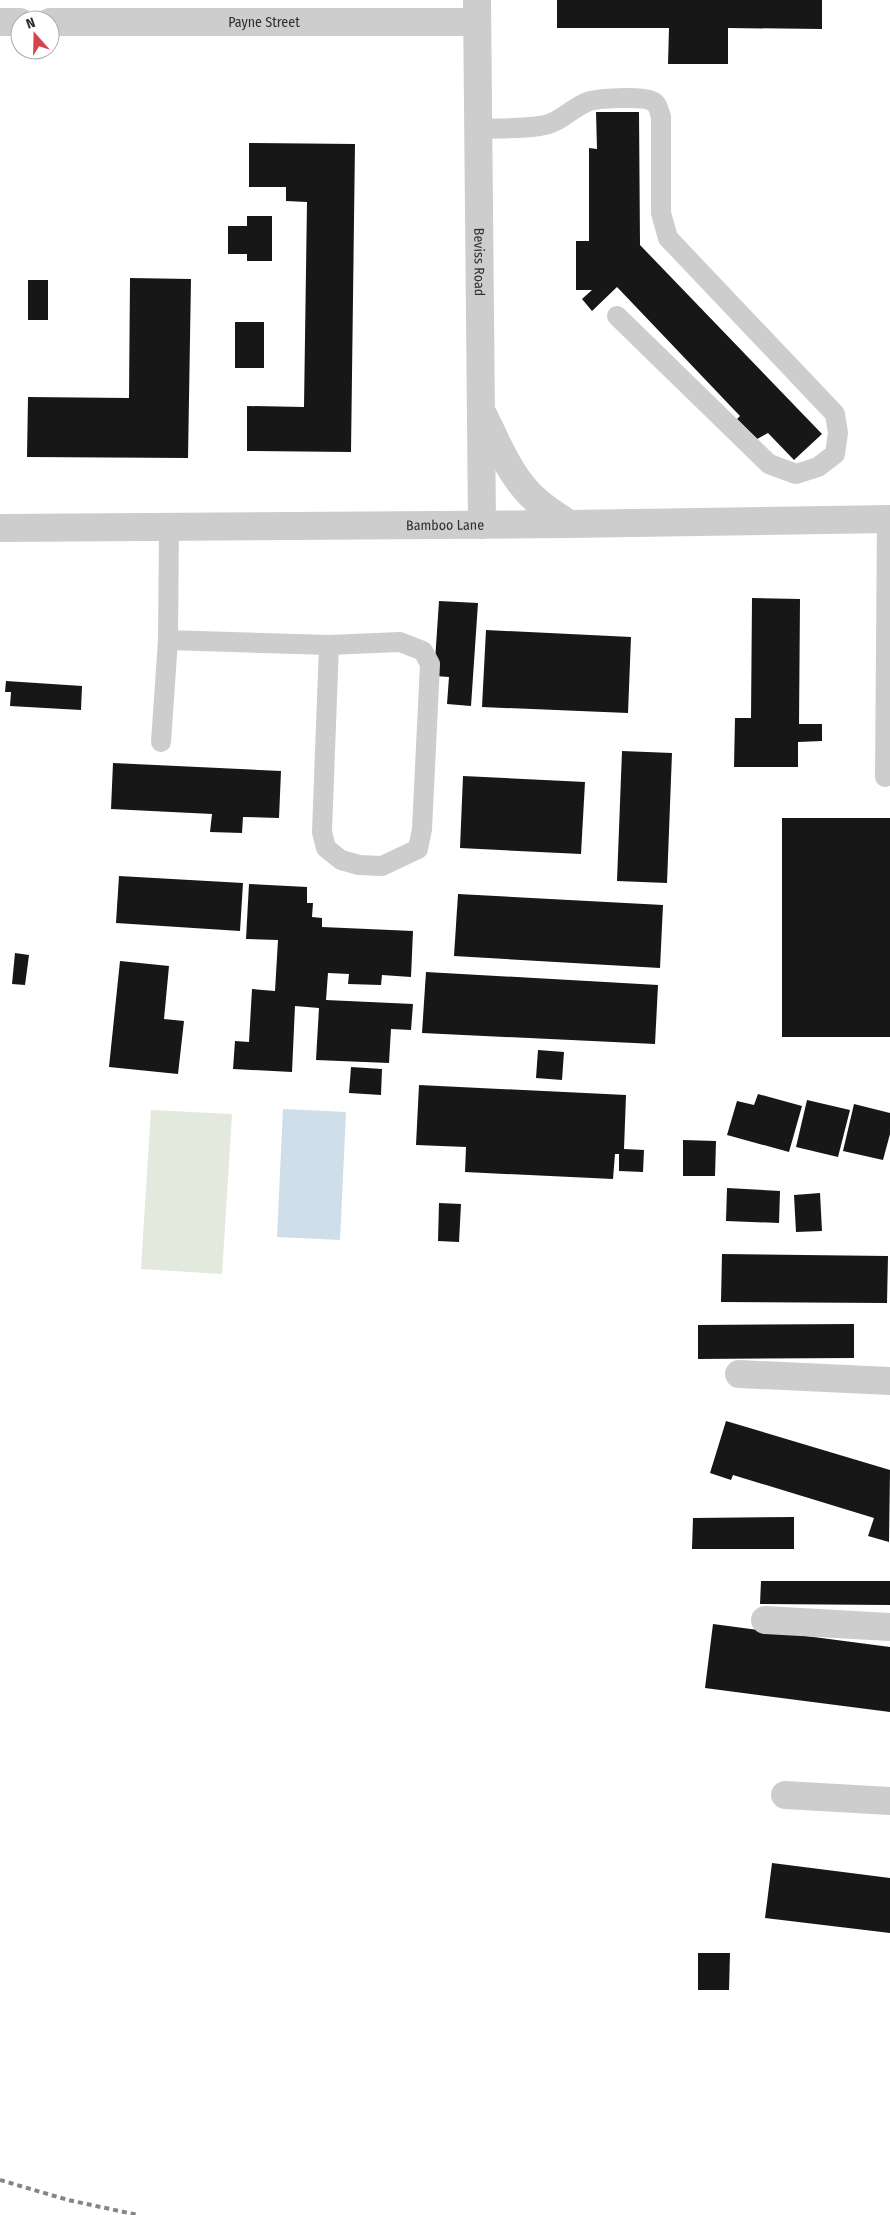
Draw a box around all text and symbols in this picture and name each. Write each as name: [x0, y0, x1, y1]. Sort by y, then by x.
north arrow: [10, 10, 60, 60]
text: N: [24, 14, 38, 33]
street label: Payne Street: [228, 14, 300, 31]
street label: Beviss Road: [470, 228, 488, 296]
street label: Bamboo Lane: [406, 517, 484, 534]

